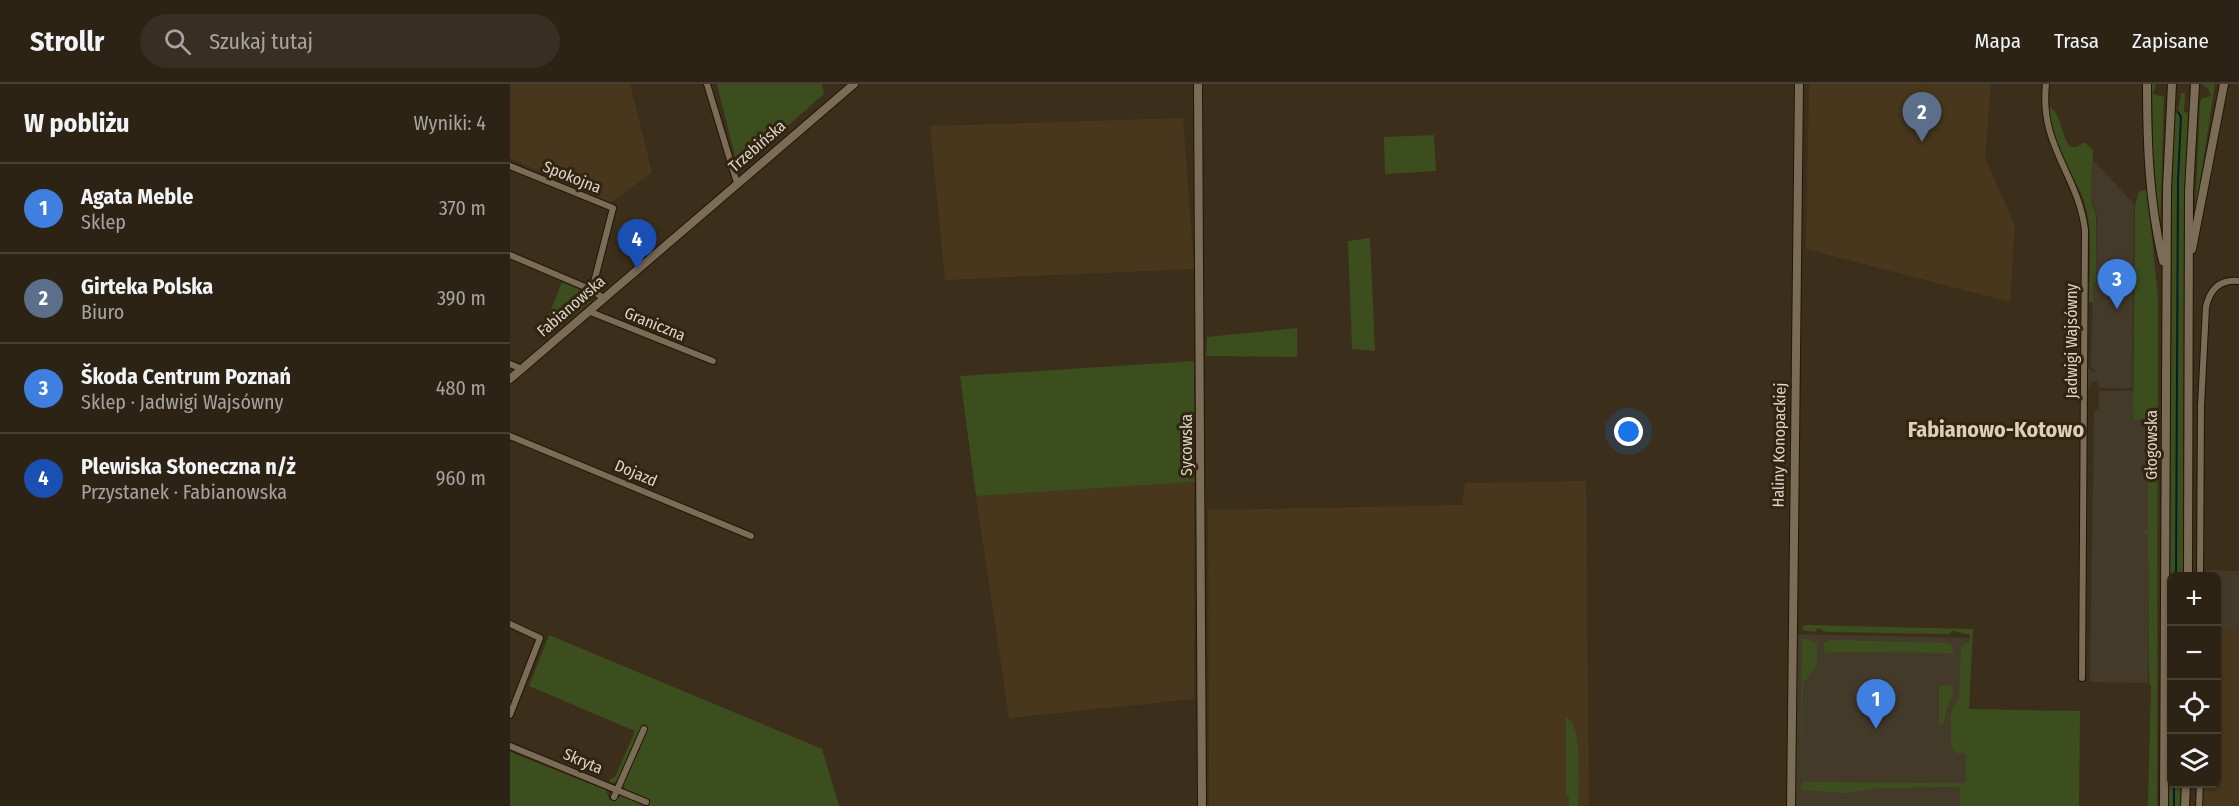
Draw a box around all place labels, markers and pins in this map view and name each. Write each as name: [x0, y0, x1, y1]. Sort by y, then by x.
pin: 2: [1902, 92, 1942, 142]
pin: 4: [618, 220, 656, 269]
pin: 3: [2098, 260, 2136, 309]
pin: 1: [1856, 680, 1896, 729]

